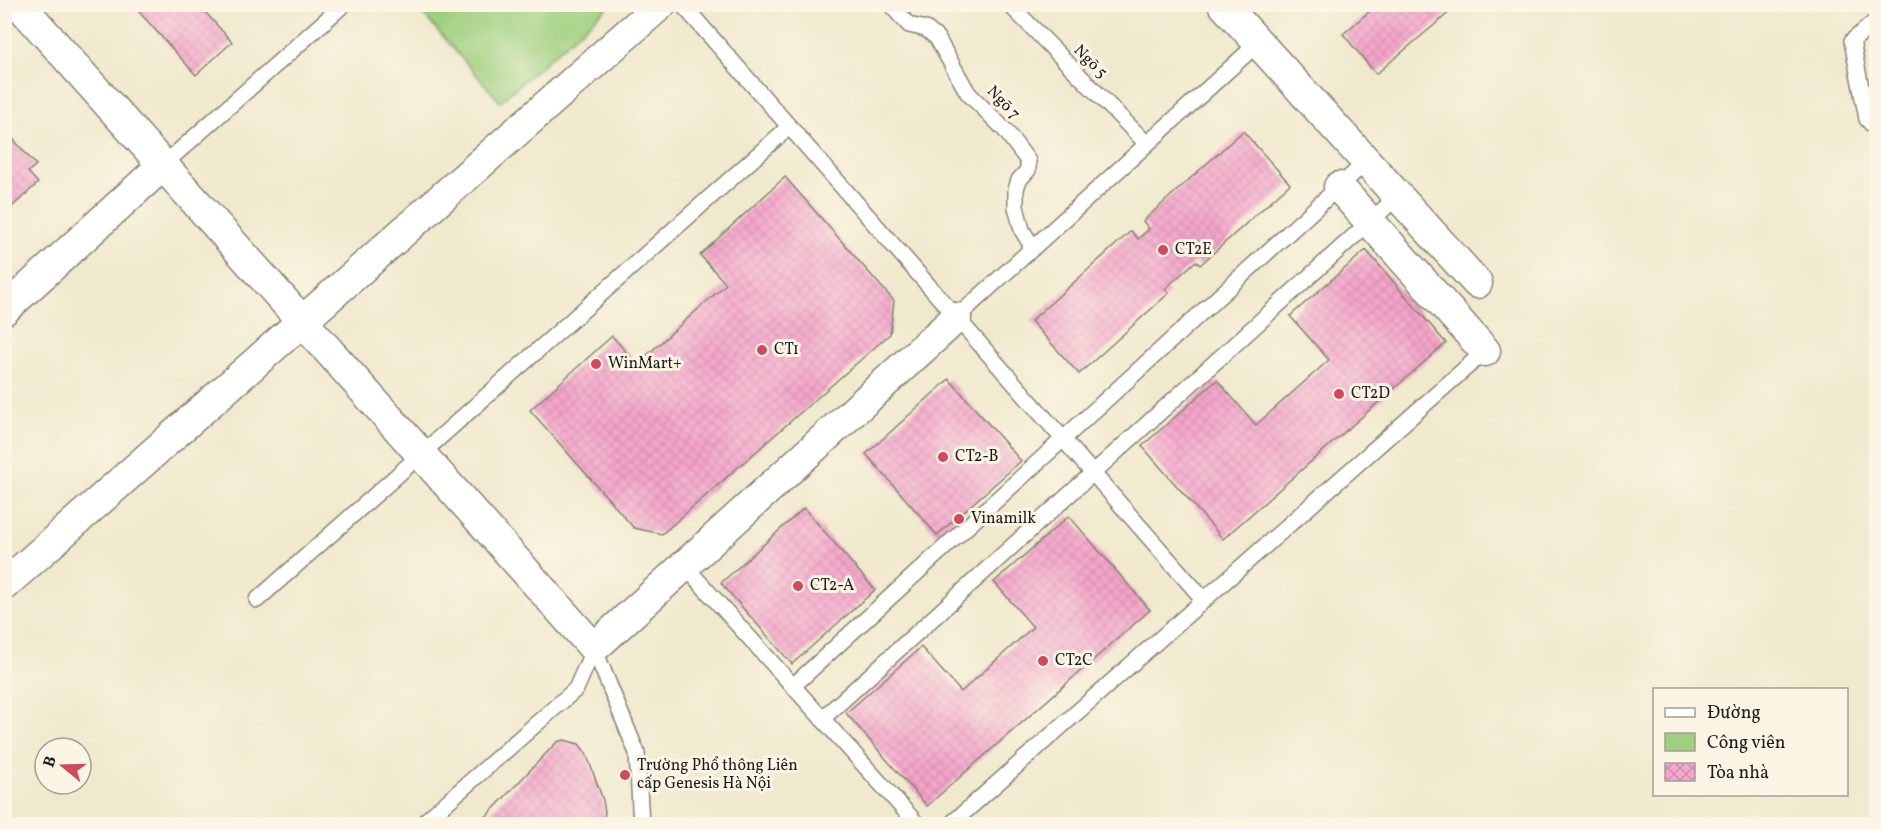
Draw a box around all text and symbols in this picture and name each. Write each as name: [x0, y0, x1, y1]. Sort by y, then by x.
street label: Ngõ 5: [1068, 40, 1112, 84]
street label: Ngõ 7: [981, 81, 1025, 125]
place label: CT2E: [1175, 239, 1212, 261]
marker: CT2E: [1156, 243, 1170, 257]
place label: CT1: [774, 339, 799, 361]
marker: CT1: [755, 343, 769, 357]
place label: WinMart+: [608, 353, 682, 375]
marker: WinMart+: [589, 357, 603, 371]
place label: CT2D: [1351, 383, 1390, 405]
marker: CT2D: [1332, 387, 1346, 401]
place label: CT2-B: [955, 446, 999, 468]
marker: CT2-B: [936, 450, 950, 464]
place label: Vinamilk: [971, 508, 1036, 530]
marker: Vinamilk: [952, 512, 966, 526]
place label: CT2-A: [810, 575, 854, 597]
marker: CT2-A: [791, 579, 805, 593]
place label: CT2C: [1055, 650, 1093, 672]
marker: CT2C: [1036, 654, 1050, 668]
legend: [1653, 688, 1848, 796]
text: Đường: [1707, 701, 1761, 726]
text: Công viên: [1707, 731, 1786, 756]
north arrow: [33, 736, 93, 796]
text: B: [39, 753, 63, 770]
place label: Trường Phổ thông Liên cấp Genesis Hà Nội: [637, 755, 798, 795]
text: Tòa nhà: [1707, 761, 1769, 786]
marker: Trường Phổ thông Liên cấp Genesis Hà Nội: [618, 768, 632, 782]

